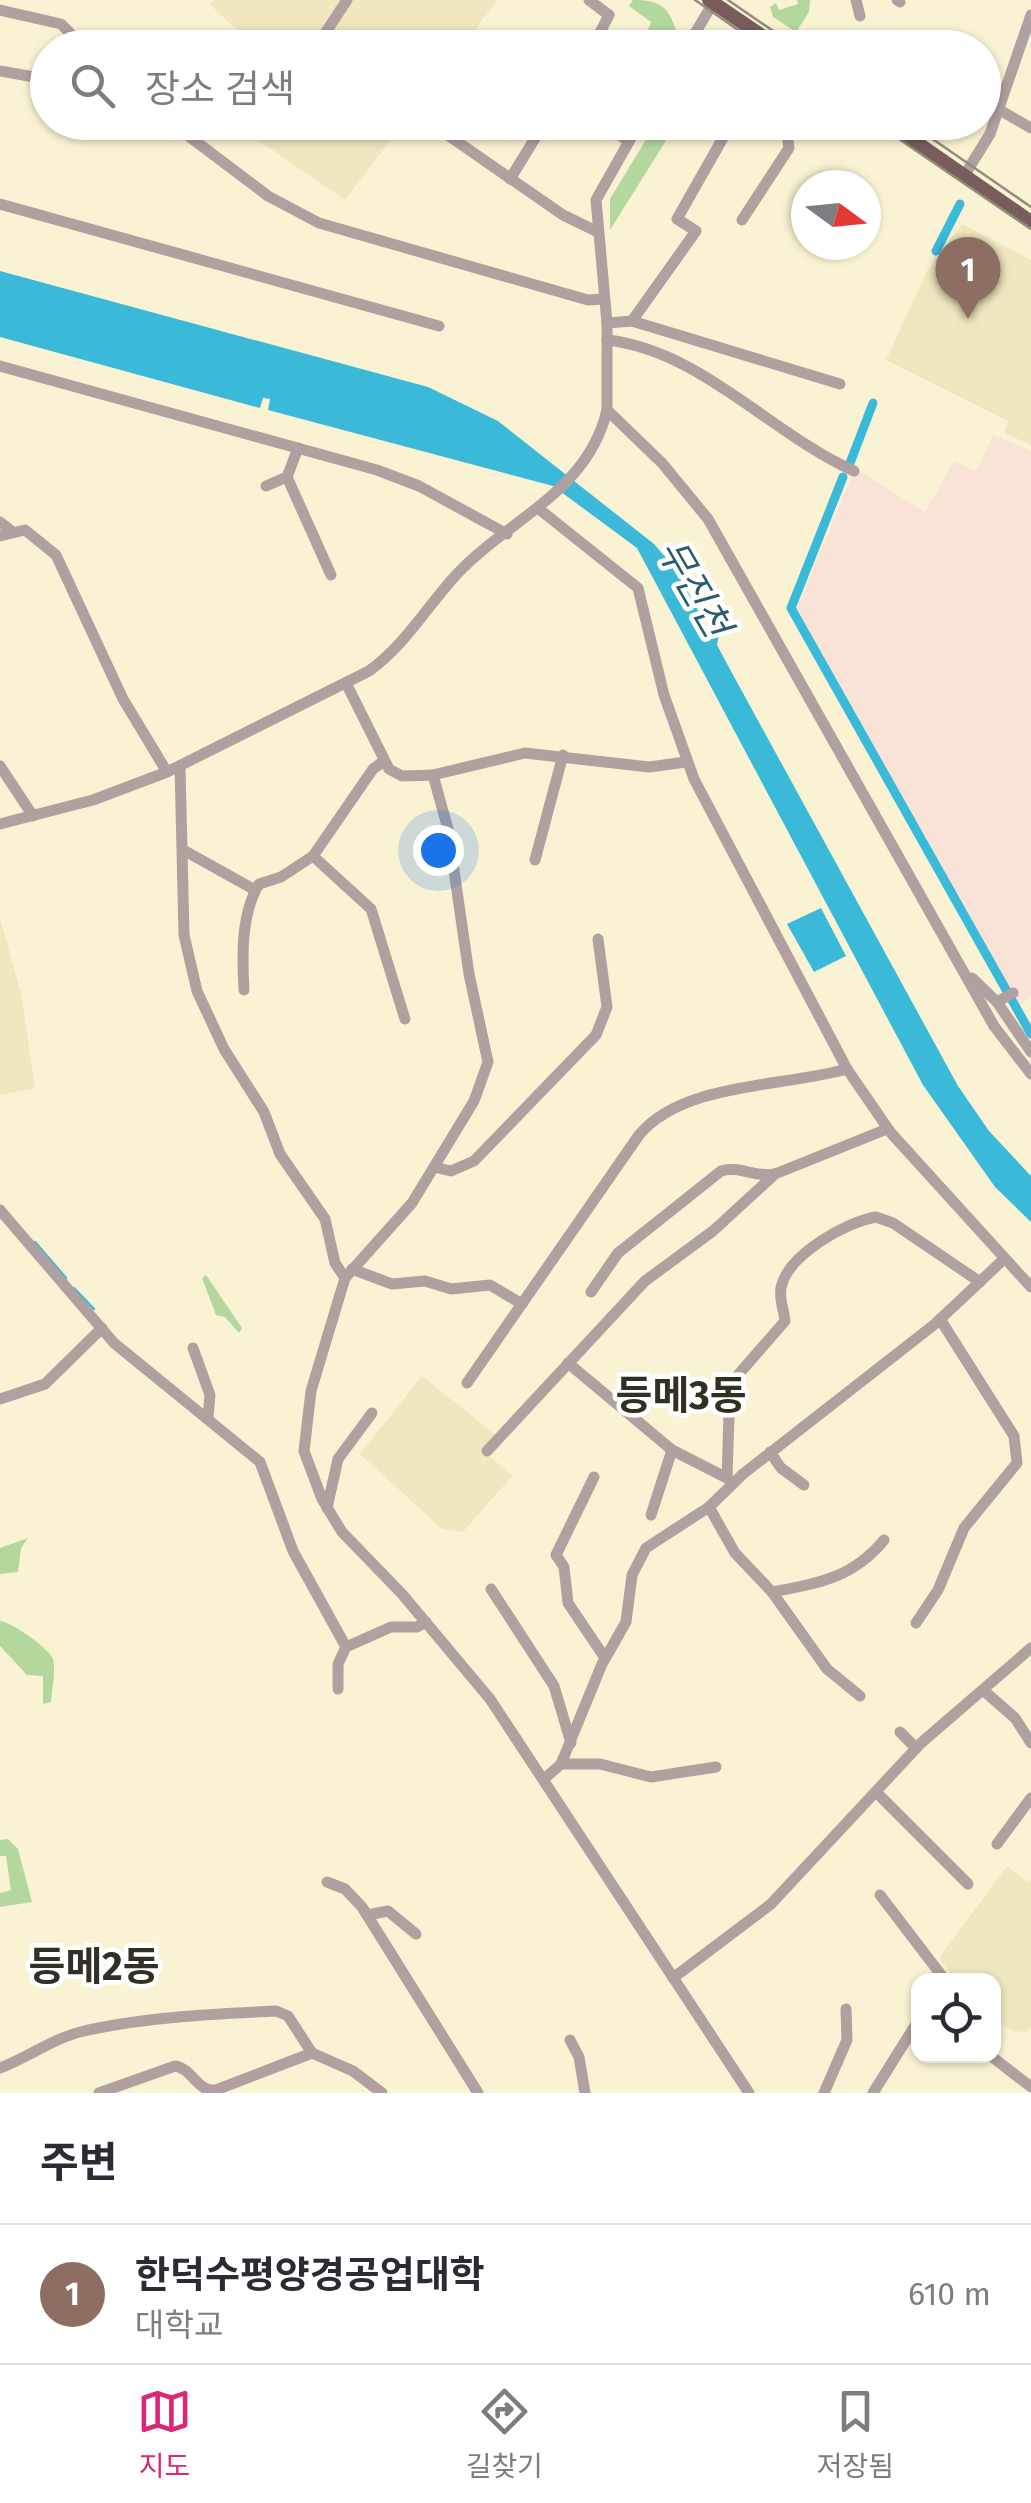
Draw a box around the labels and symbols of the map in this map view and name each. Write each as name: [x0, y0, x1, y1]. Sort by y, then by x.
north arrow: [791, 170, 881, 260]
pin: 1: [936, 236, 1000, 319]
water label: 무진천: [648, 531, 742, 648]
your location: [413, 825, 464, 876]
district label: 등메3동: [615, 1372, 747, 1420]
district label: 등메2동: [28, 1943, 160, 1991]

